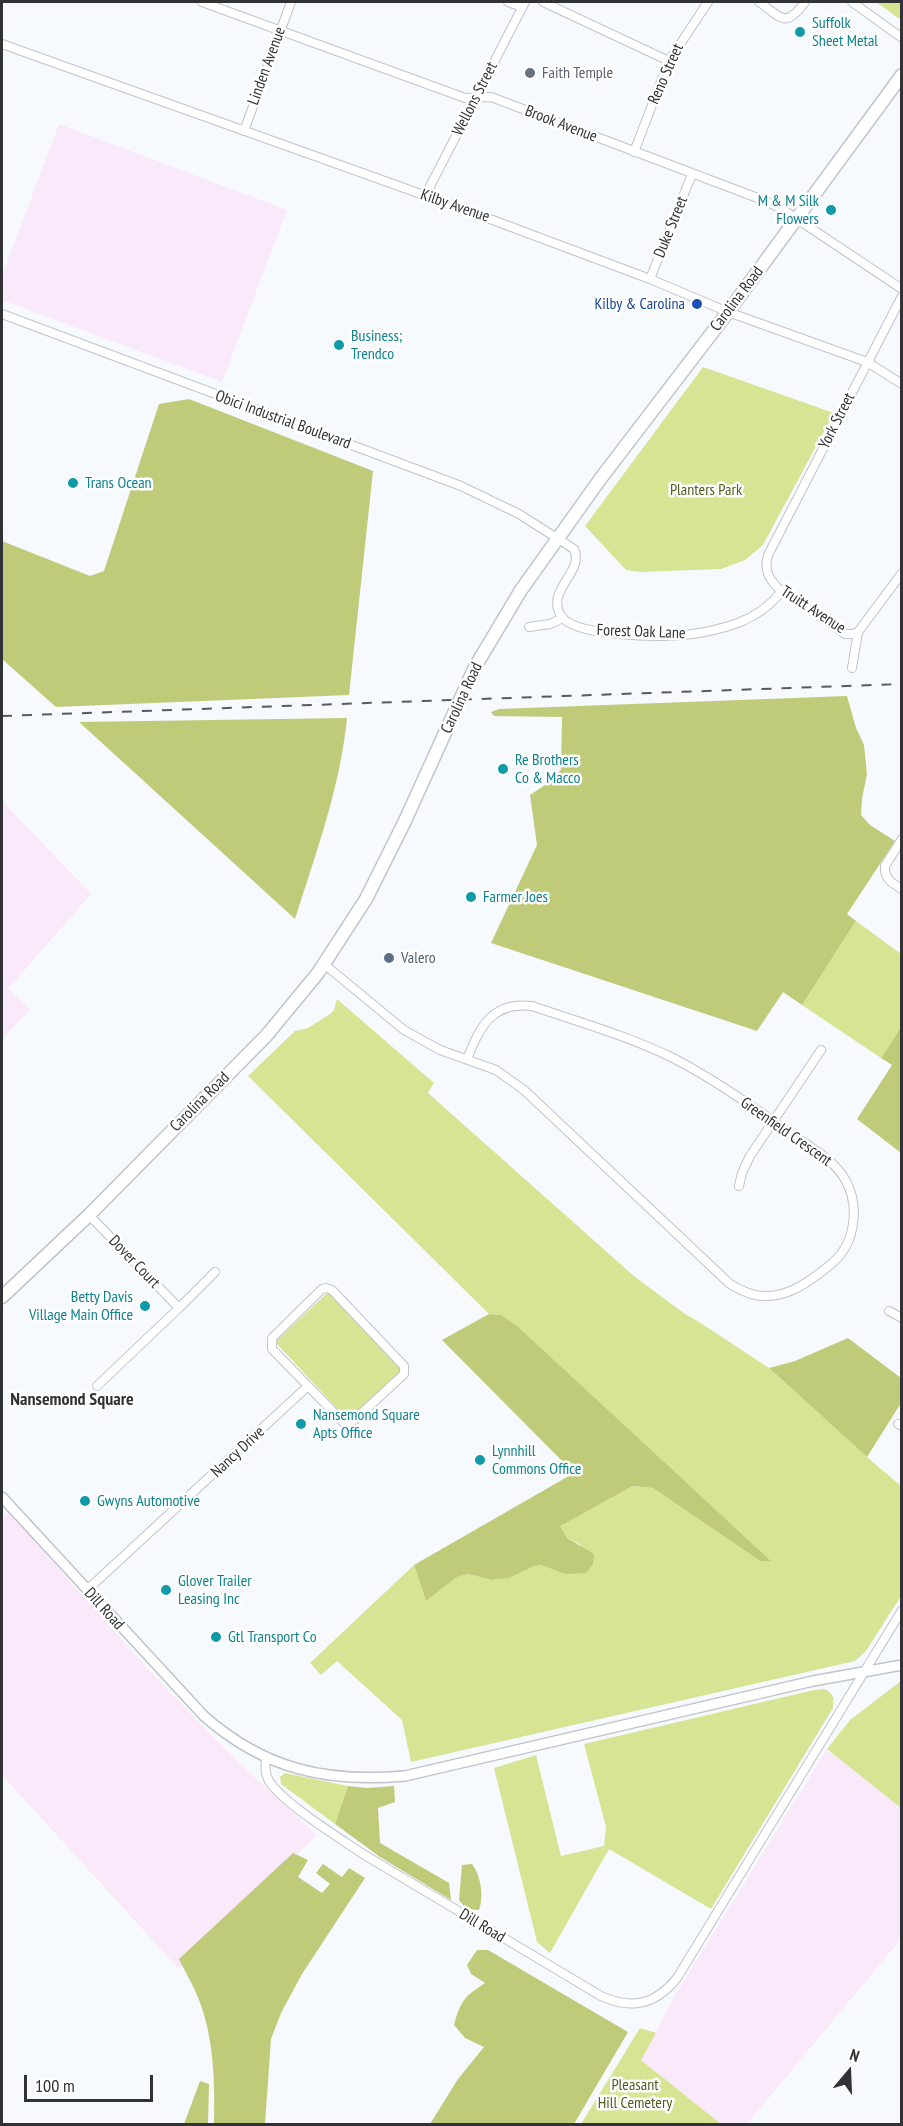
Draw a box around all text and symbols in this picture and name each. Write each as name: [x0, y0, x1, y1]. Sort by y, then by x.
place label: Suffolk Sheet Metal: [812, 13, 878, 51]
street label: Linden Avenue: [244, 24, 290, 108]
marker: Suffolk Sheet Metal: [793, 25, 807, 39]
street label: Reno Street: [644, 41, 688, 107]
street label: Wellons Street: [448, 59, 502, 139]
place label: Faith Temple: [542, 63, 613, 83]
marker: Faith Temple: [523, 66, 537, 80]
street label: Brook Avenue: [522, 101, 600, 147]
street label: Kilby Avenue: [418, 185, 492, 227]
place label: M & M Silk Flowers: [758, 191, 819, 229]
street label: Duke Street: [650, 193, 692, 261]
marker: M & M Silk Flowers: [824, 203, 838, 217]
street label: Carolina Road: [706, 263, 768, 335]
place label: Kilby & Carolina: [594, 294, 685, 314]
marker: Kilby & Carolina: [690, 297, 704, 311]
place label: Business; Trendco: [351, 326, 402, 364]
marker: Business; Trendco: [332, 338, 346, 352]
street label: Obici Industrial Boulevard: [213, 387, 353, 453]
street label: York Street: [815, 390, 859, 452]
place label: Trans Ocean: [85, 473, 152, 493]
marker: Trans Ocean: [66, 476, 80, 490]
park label: Planters Park: [670, 480, 742, 500]
street label: Truitt Avenue: [777, 582, 849, 638]
street label: Forest Oak Lane: [596, 621, 686, 643]
street label: Carolina Road: [437, 659, 487, 737]
place label: Re Brothers Co & Macco: [515, 750, 580, 788]
marker: Re Brothers Co & Macco: [496, 762, 510, 776]
place label: Farmer Joes: [483, 887, 548, 907]
marker: Farmer Joes: [464, 890, 478, 904]
place label: Valero: [401, 948, 436, 968]
marker: Valero: [382, 951, 396, 965]
street label: Carolina Road: [166, 1068, 234, 1136]
street label: Greenfield Crescent: [737, 1093, 835, 1171]
street label: Dover Court: [104, 1232, 164, 1292]
place label: Betty Davis Village Main Office: [29, 1287, 133, 1325]
marker: Betty Davis Village Main Office: [138, 1299, 152, 1313]
district label: Nansemond Square: [10, 1389, 134, 1411]
place label: Nansemond Square Apts Office: [313, 1405, 420, 1443]
marker: Nansemond Square Apts Office: [294, 1417, 308, 1431]
street label: Nancy Drive: [207, 1422, 269, 1482]
place label: Lynnhill Commons Office: [492, 1441, 581, 1479]
marker: Lynnhill Commons Office: [473, 1453, 487, 1467]
place label: Gwyns Automotive: [97, 1491, 200, 1511]
marker: Gwyns Automotive: [78, 1494, 92, 1508]
place label: Glover Trailer Leasing Inc: [178, 1571, 252, 1609]
marker: Glover Trailer Leasing Inc: [159, 1583, 173, 1597]
street label: Dill Road: [80, 1584, 128, 1634]
place label: Gtl Transport Co: [228, 1627, 317, 1647]
marker: Gtl Transport Co: [209, 1630, 223, 1644]
street label: Dill Road: [456, 1905, 508, 1947]
north arrow: [819, 2042, 879, 2102]
text: N: [848, 2044, 862, 2066]
scale bar: [27, 2063, 156, 2101]
text: 100 m: [35, 2074, 75, 2097]
park label: Pleasant Hill Cemetery: [598, 2075, 672, 2113]

